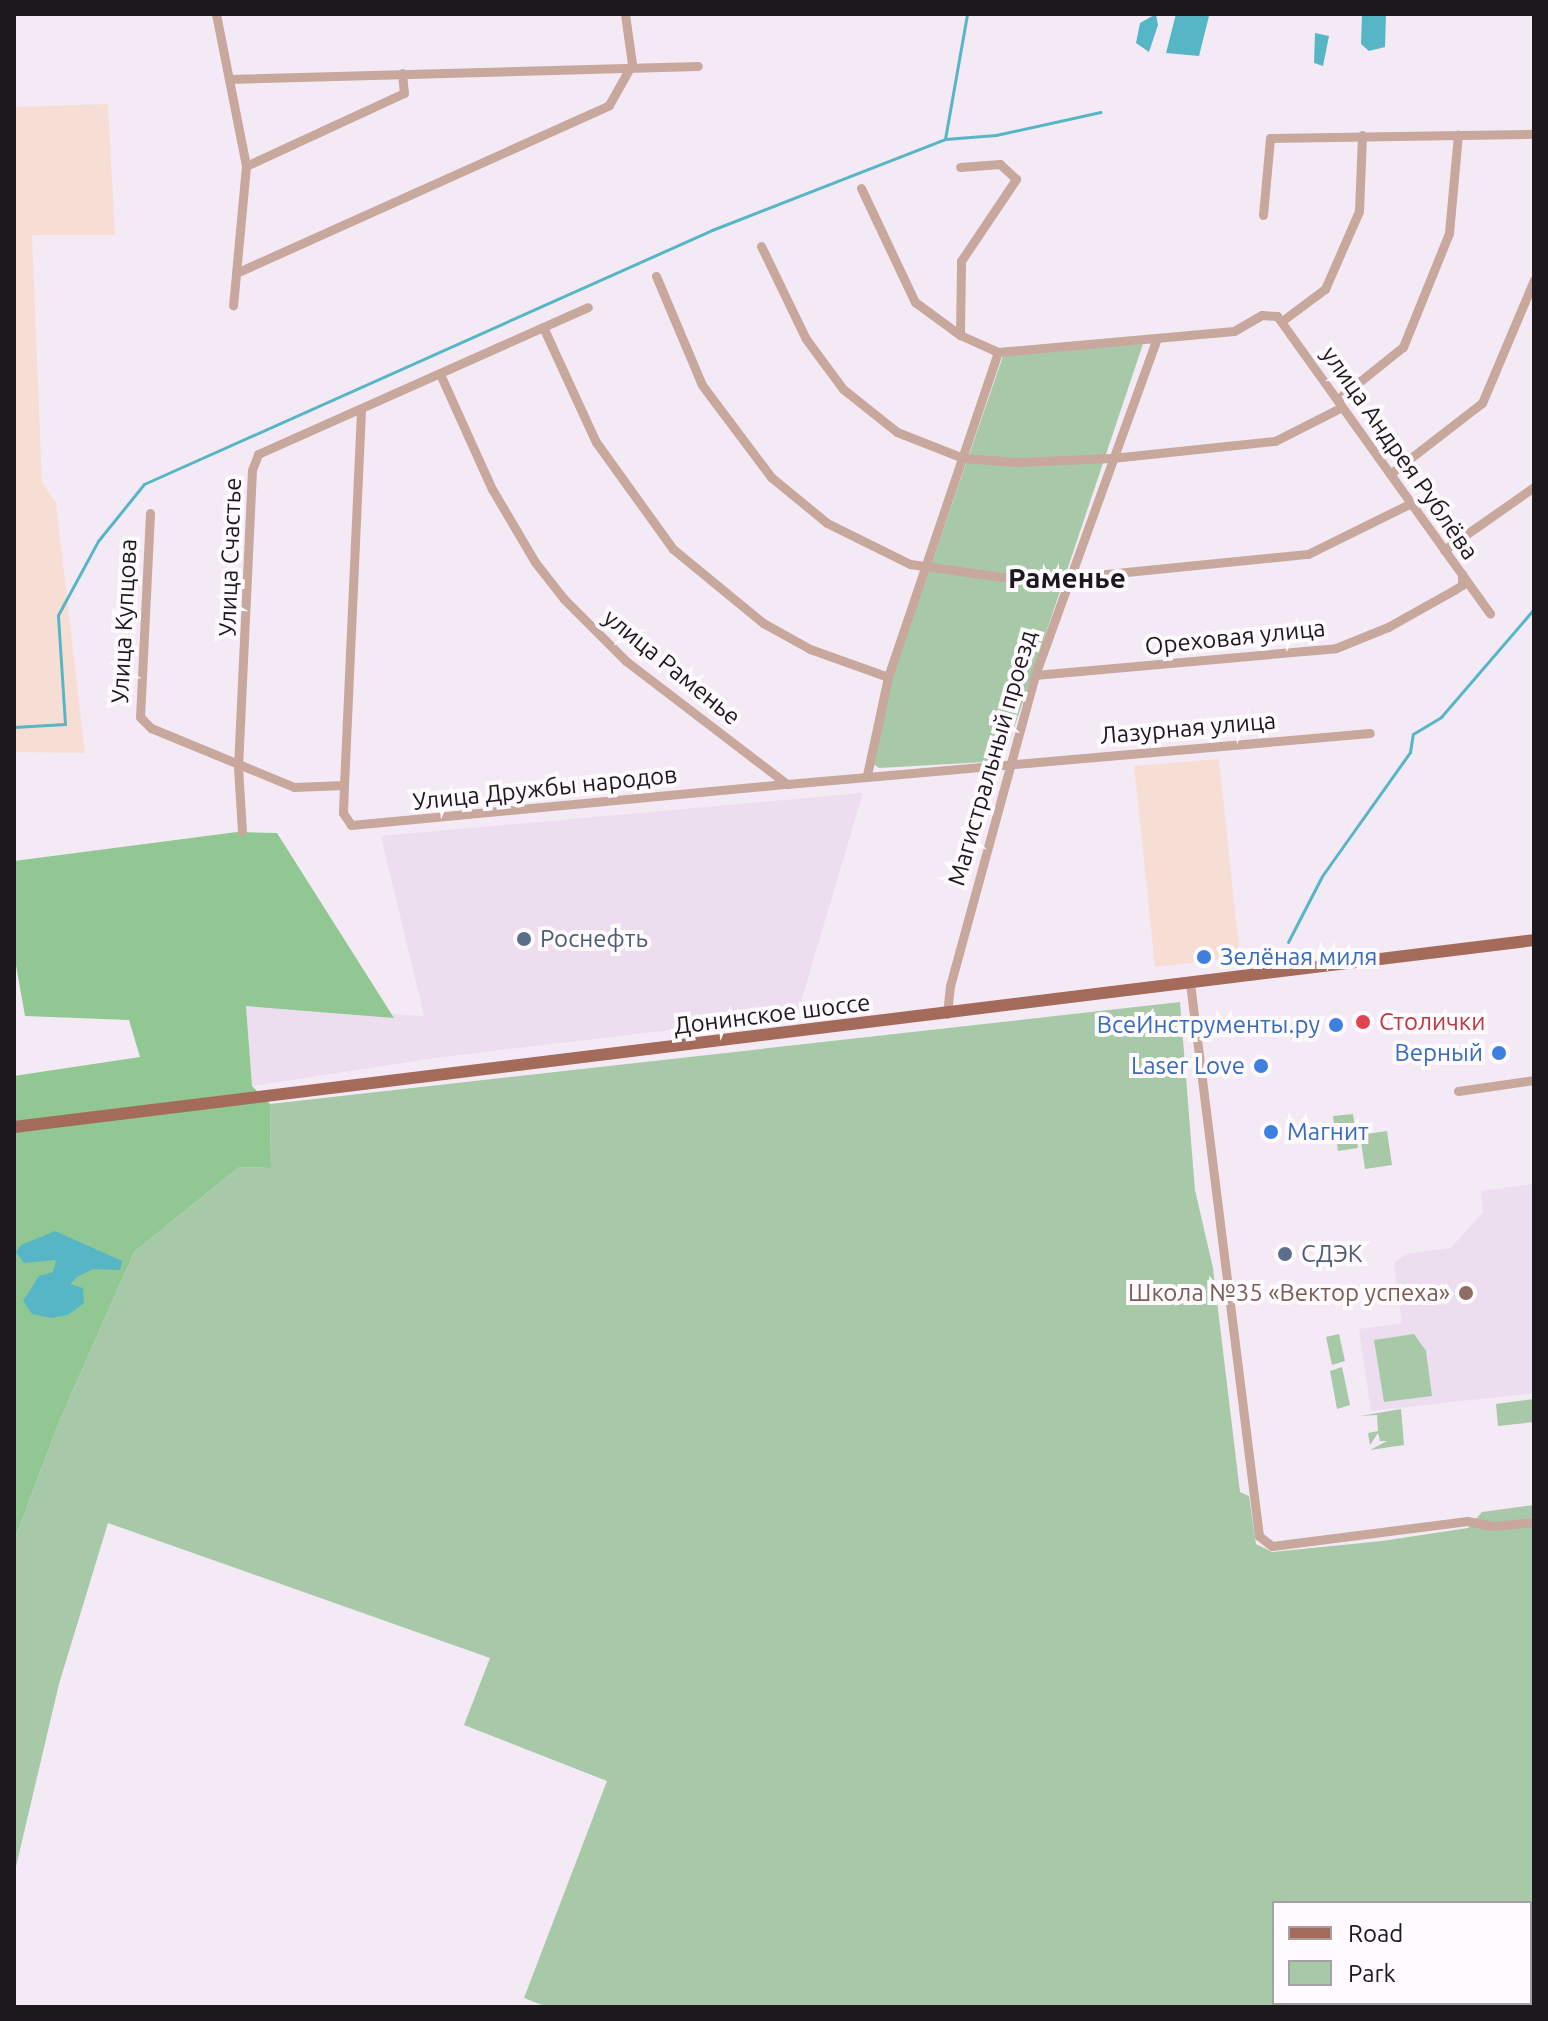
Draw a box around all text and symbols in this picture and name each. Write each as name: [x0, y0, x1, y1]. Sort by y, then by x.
street label: улица Андрея Рублёва: [1315, 341, 1485, 565]
street label: Улица Счастье: [213, 477, 247, 637]
street label: Улица Купцова: [105, 538, 143, 704]
district label: Раменье: [1008, 561, 1126, 595]
street label: улица Раменье: [598, 603, 746, 731]
street label: Ореховая улица: [1143, 613, 1327, 661]
street label: Магистральный проезд: [942, 627, 1042, 889]
street label: Лазурная улица: [1099, 706, 1277, 750]
street label: Улица Дружбы народов: [411, 760, 679, 816]
place label: Роснефть: [540, 925, 648, 953]
marker: Роснефть: [515, 930, 533, 948]
place label: Зелёная миля: [1220, 943, 1377, 971]
marker: Зелёная миля: [1195, 948, 1213, 966]
street label: Донинское шоссе: [672, 988, 872, 1040]
place label: Столички: [1379, 1008, 1485, 1036]
place label: ВсеИнструменты.ру: [1097, 1011, 1320, 1039]
marker: Столички: [1354, 1013, 1372, 1031]
marker: ВсеИнструменты.ру: [1327, 1016, 1345, 1034]
place label: Верный: [1394, 1039, 1483, 1067]
marker: Верный: [1490, 1044, 1508, 1062]
place label: Laser Love: [1131, 1052, 1245, 1080]
marker: Laser Love: [1252, 1057, 1270, 1075]
place label: Магнит: [1287, 1118, 1369, 1146]
marker: Магнит: [1262, 1123, 1280, 1141]
place label: СДЭК: [1301, 1240, 1362, 1268]
marker: СДЭК: [1276, 1245, 1294, 1263]
place label: Школа №35 «Вектор успеха»: [1128, 1279, 1450, 1307]
marker: Школа №35 «Вектор успеха»: [1457, 1284, 1475, 1302]
legend: [1272, 1901, 1532, 2005]
text: Road: [1348, 1920, 1403, 1947]
text: Park: [1348, 1960, 1396, 1987]

